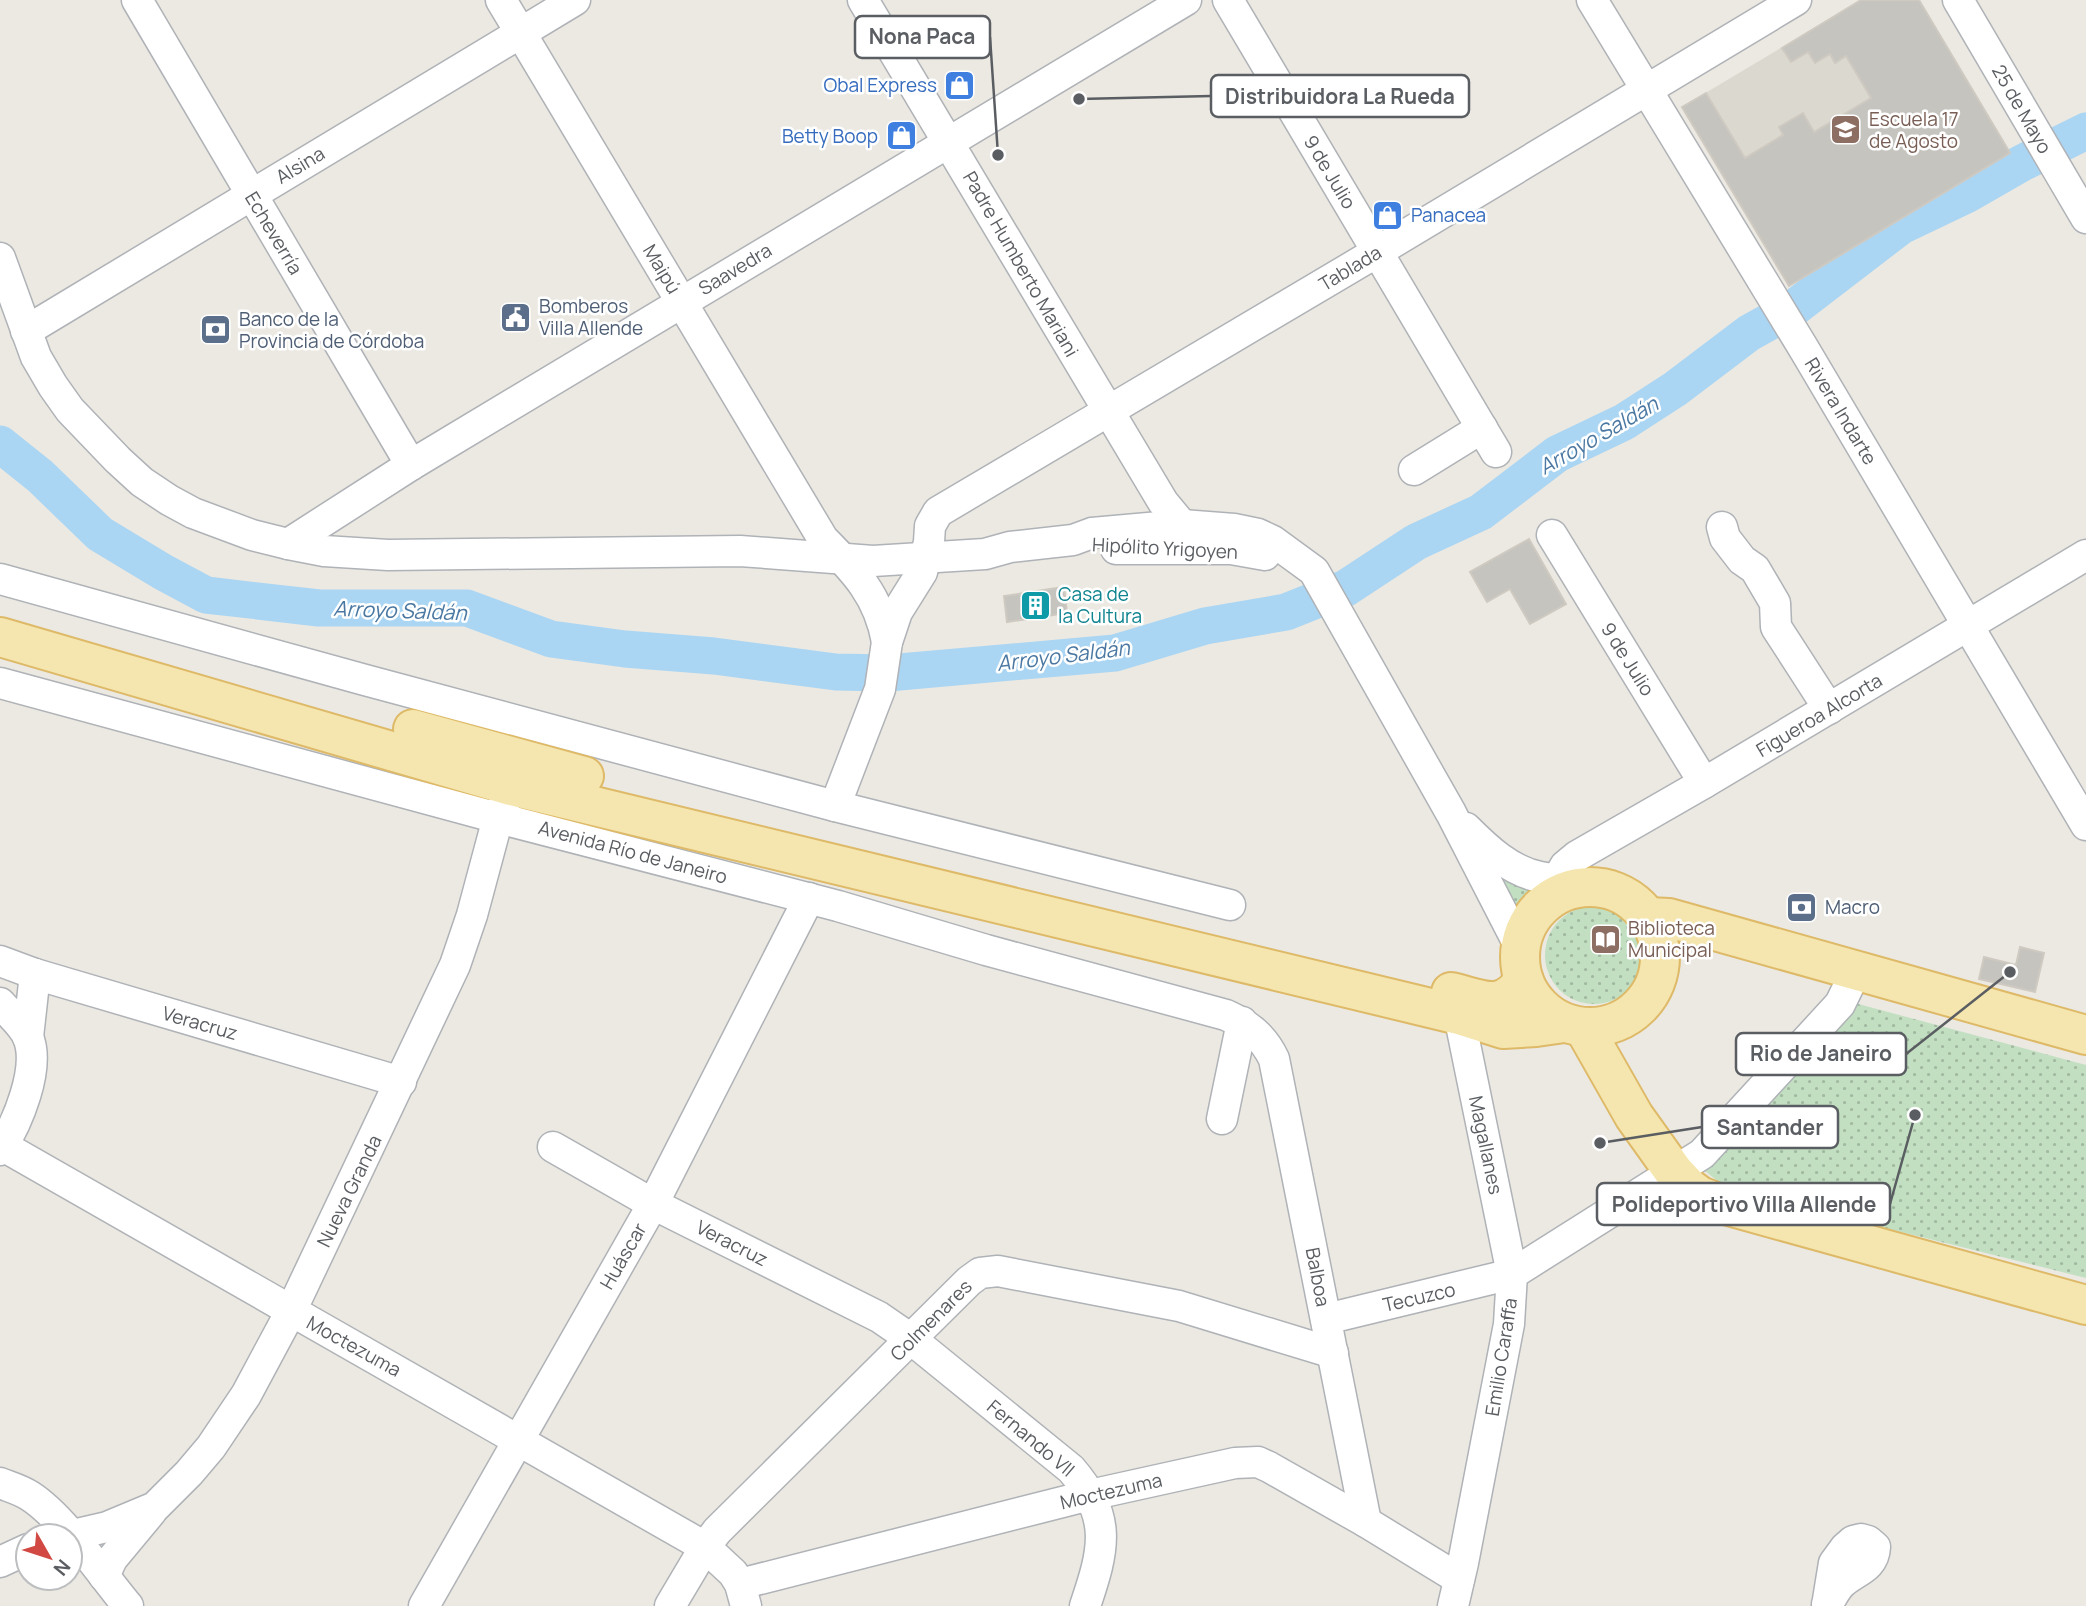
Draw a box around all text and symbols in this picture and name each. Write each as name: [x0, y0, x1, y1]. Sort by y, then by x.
callout: Nona Paca: [855, 16, 990, 58]
text: Nona Paca: [869, 22, 975, 50]
street label: 25 de Mayo: [1986, 60, 2058, 158]
shop icon: Obal Express: [943, 68, 977, 102]
place label: Obal Express: [823, 72, 937, 98]
callout: Distribuidora La Rueda: [1211, 75, 1469, 117]
text: Distribuidora La Rueda: [1225, 82, 1455, 110]
place label: Escuela 17 de Agosto: [1869, 106, 1958, 154]
school or university icon: Escuela 17 de Agosto: [1829, 113, 1863, 147]
shop icon: Betty Boop: [884, 119, 918, 153]
place label: Betty Boop: [782, 123, 878, 149]
street label: 9 de Julio: [1298, 130, 1362, 214]
street label: Alsina: [271, 140, 329, 190]
street label: Padre Humberto Mariani: [957, 166, 1085, 362]
street label: Echeverría: [239, 187, 309, 279]
shop icon: Panacea: [1371, 198, 1405, 232]
place label: Panacea: [1411, 202, 1486, 228]
street label: Saavedra: [694, 237, 776, 301]
street label: Maipú: [637, 239, 687, 299]
street label: Tablada: [1314, 239, 1386, 297]
place label: Bomberos Villa Allende: [539, 293, 643, 341]
public building icon: Bomberos Villa Allende: [499, 300, 533, 334]
place label: Banco de la Provincia de Córdoba: [239, 306, 424, 354]
bank icon: Banco de la Provincia de Córdoba: [199, 313, 233, 347]
street label: Rivera Indarte: [1799, 353, 1883, 469]
water label: Arroyo Saldán: [1533, 389, 1664, 481]
street label: Hipólito Yrigoyen: [1091, 531, 1239, 565]
place label: Casa de la Cultura: [1058, 581, 1142, 629]
building icon: Casa de la Cultura: [1018, 588, 1052, 622]
water label: Arroyo Saldán: [333, 594, 469, 626]
street label: 9 de Julio: [1595, 617, 1661, 701]
water label: Arroyo Saldán: [995, 633, 1133, 677]
street label: Figueroa Alcorta: [1751, 667, 1887, 763]
street label: Avenida Río de Janeiro: [536, 814, 730, 890]
bank icon: Macro: [1785, 890, 1819, 924]
place label: Macro: [1825, 894, 1880, 920]
place label: Biblioteca Municipal: [1628, 915, 1715, 963]
library icon: Biblioteca Municipal: [1588, 922, 1622, 956]
street label: Veracruz: [159, 1000, 241, 1046]
callout: Rio de Janeiro: [1736, 1033, 1906, 1075]
text: Rio de Janeiro: [1750, 1039, 1892, 1067]
street label: Magallanes: [1463, 1093, 1509, 1197]
callout: Santander: [1702, 1106, 1838, 1148]
text: Santander: [1716, 1113, 1824, 1141]
street label: Nueva Granda: [311, 1131, 387, 1251]
callout: Polideportivo Villa Allende: [1597, 1183, 1890, 1225]
text: Polideportivo Villa Allende: [1612, 1190, 1876, 1218]
street label: Veracruz: [692, 1214, 772, 1272]
street label: Huáscar: [594, 1218, 653, 1294]
street label: Balboa: [1300, 1245, 1336, 1309]
street label: Colmenares: [884, 1273, 978, 1367]
street label: Tecuzco: [1380, 1276, 1458, 1318]
street label: Emilio Caraffa: [1479, 1296, 1523, 1418]
street label: Moctezuma: [302, 1309, 406, 1383]
street label: Fernando VII: [982, 1394, 1080, 1482]
street label: Moctezuma: [1057, 1467, 1165, 1515]
north arrow: [14, 1522, 84, 1592]
text: N: [48, 1554, 77, 1581]

